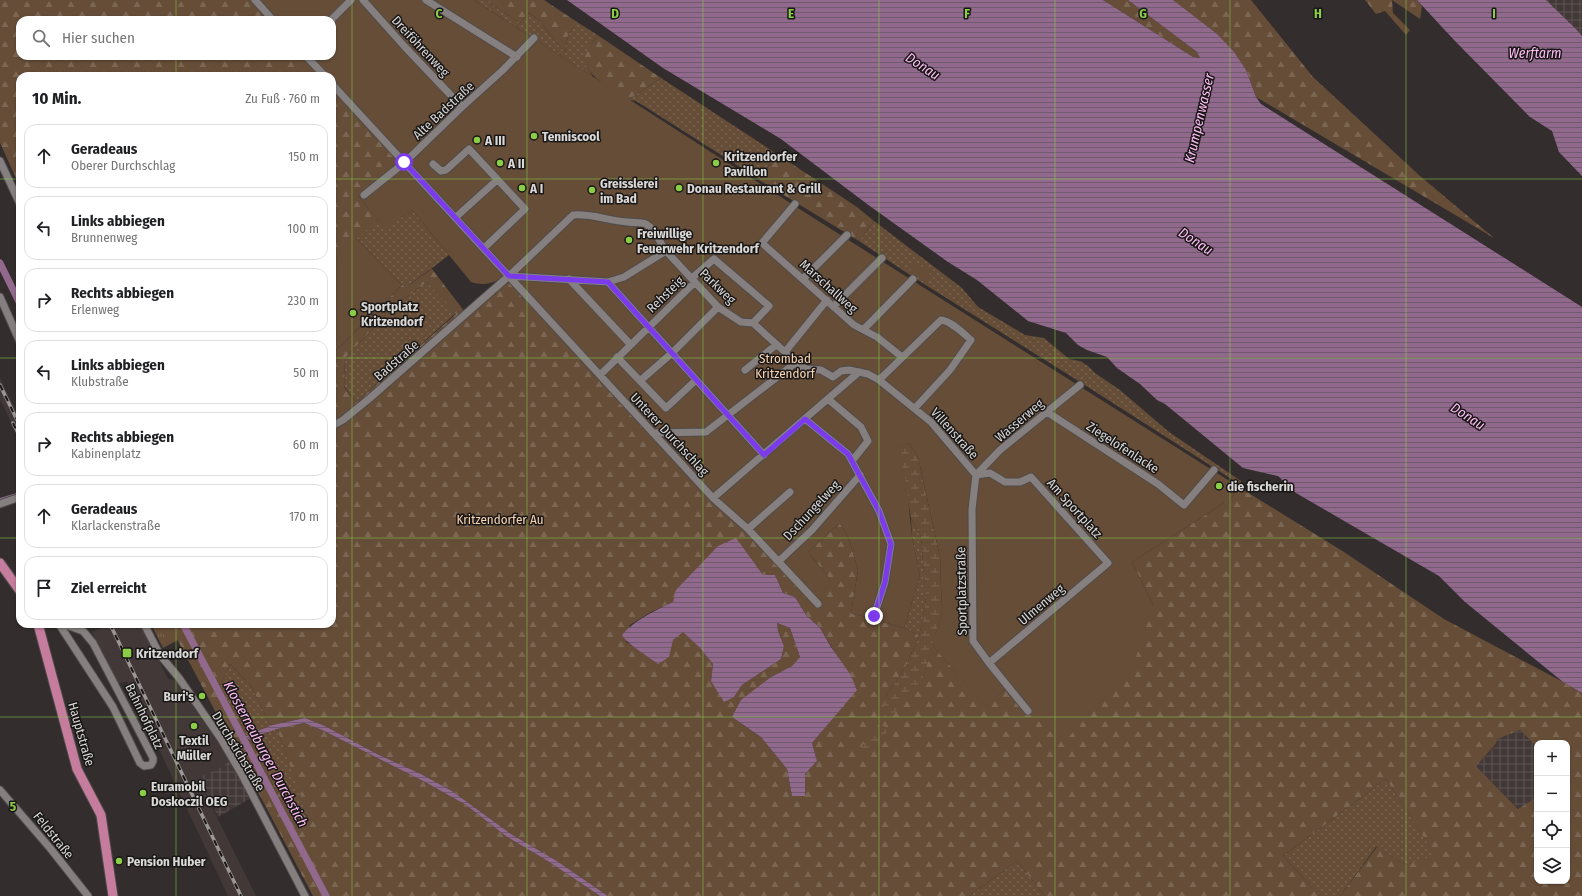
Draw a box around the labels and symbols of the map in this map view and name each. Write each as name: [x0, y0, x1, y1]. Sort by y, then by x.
text: C: [436, 6, 443, 21]
text: D: [611, 6, 619, 21]
text: E: [788, 6, 794, 21]
text: F: [964, 6, 970, 21]
text: G: [1139, 6, 1147, 21]
text: H: [1314, 6, 1322, 21]
text: I: [1492, 6, 1496, 21]
street label: Dreiföhrenweg: [389, 13, 453, 80]
water label: Werftarm: [1509, 45, 1561, 62]
water label: Donau: [902, 49, 943, 84]
water label: Krumpenwasser: [1181, 71, 1218, 164]
street label: Alte Badstraße: [410, 78, 477, 142]
place label: Tenniscool: [542, 129, 600, 144]
marker: Tenniscool: [529, 131, 539, 141]
place label: A III: [484, 133, 505, 148]
marker: A III: [472, 135, 482, 145]
place label: Kritzendorfer Pavillon: [724, 149, 797, 179]
route start: [395, 153, 413, 171]
place label: A II: [507, 156, 525, 171]
marker: A II: [495, 158, 505, 168]
marker: Kritzendorfer Pavillon: [711, 158, 721, 168]
place label: Greisslerei im Bad: [600, 176, 658, 206]
place label: A I: [529, 181, 543, 196]
place label: Donau Restaurant & Grill: [687, 181, 821, 196]
marker: A I: [517, 183, 527, 193]
marker: Donau Restaurant & Grill: [674, 183, 684, 193]
marker: Greisslerei im Bad: [587, 185, 597, 195]
water label: Donau: [1175, 224, 1216, 259]
place label: Freiwillige Feuerwehr Kritzendorf: [637, 226, 761, 256]
marker: Freiwillige Feuerwehr Kritzendorf: [624, 235, 634, 245]
street label: Marschallweg: [797, 257, 861, 317]
street label: Parkweg: [697, 266, 739, 308]
street label: Rehsteig: [644, 273, 688, 316]
place label: Sportplatz Kritzendorf: [361, 299, 425, 329]
marker: Sportplatz Kritzendorf: [348, 308, 358, 318]
street label: Badstraße: [371, 337, 422, 384]
park label: Strombad Kritzendorf: [755, 351, 816, 381]
street label: Unterer Durchschlag: [627, 390, 712, 480]
street label: Wasserweg: [992, 395, 1047, 445]
water label: Donau: [1447, 399, 1488, 434]
street label: Villenstraße: [928, 405, 981, 462]
street label: Ziegelofenlacke: [1084, 418, 1162, 476]
street label: Am Sportplatz: [1044, 475, 1105, 541]
street label: Dschungelweg: [780, 477, 843, 543]
place label: die fischerin: [1227, 479, 1294, 494]
marker: die fischerin: [1214, 481, 1224, 491]
park label: Kritzendorfer Au: [456, 512, 544, 527]
street label: Sportplatzstraße: [953, 547, 970, 635]
street label: Ulmenweg: [1015, 580, 1068, 628]
route end: [865, 607, 883, 625]
place label: Kritzendorf: [136, 646, 200, 661]
marker: Kritzendorf: [121, 647, 133, 659]
water label: Klosterneuburger Durchstich: [220, 678, 311, 830]
street label: Bahnhofplatz: [122, 681, 167, 751]
place label: Buri's: [163, 689, 194, 704]
marker: Buri's: [197, 691, 207, 701]
street label: Hauptstraße: [65, 700, 98, 768]
street label: Durchstichstraße: [209, 709, 268, 794]
marker: Textil Müller: [189, 721, 199, 731]
place label: Textil Müller: [177, 733, 211, 763]
place label: Euramobil Doskoczil OEG: [151, 779, 228, 809]
marker: Euramobil Doskoczil OEG: [138, 788, 148, 798]
text: 5: [10, 799, 16, 814]
street label: Feldstraße: [30, 809, 77, 862]
place label: Pension Huber: [127, 854, 206, 869]
marker: Pension Huber: [114, 856, 124, 866]

